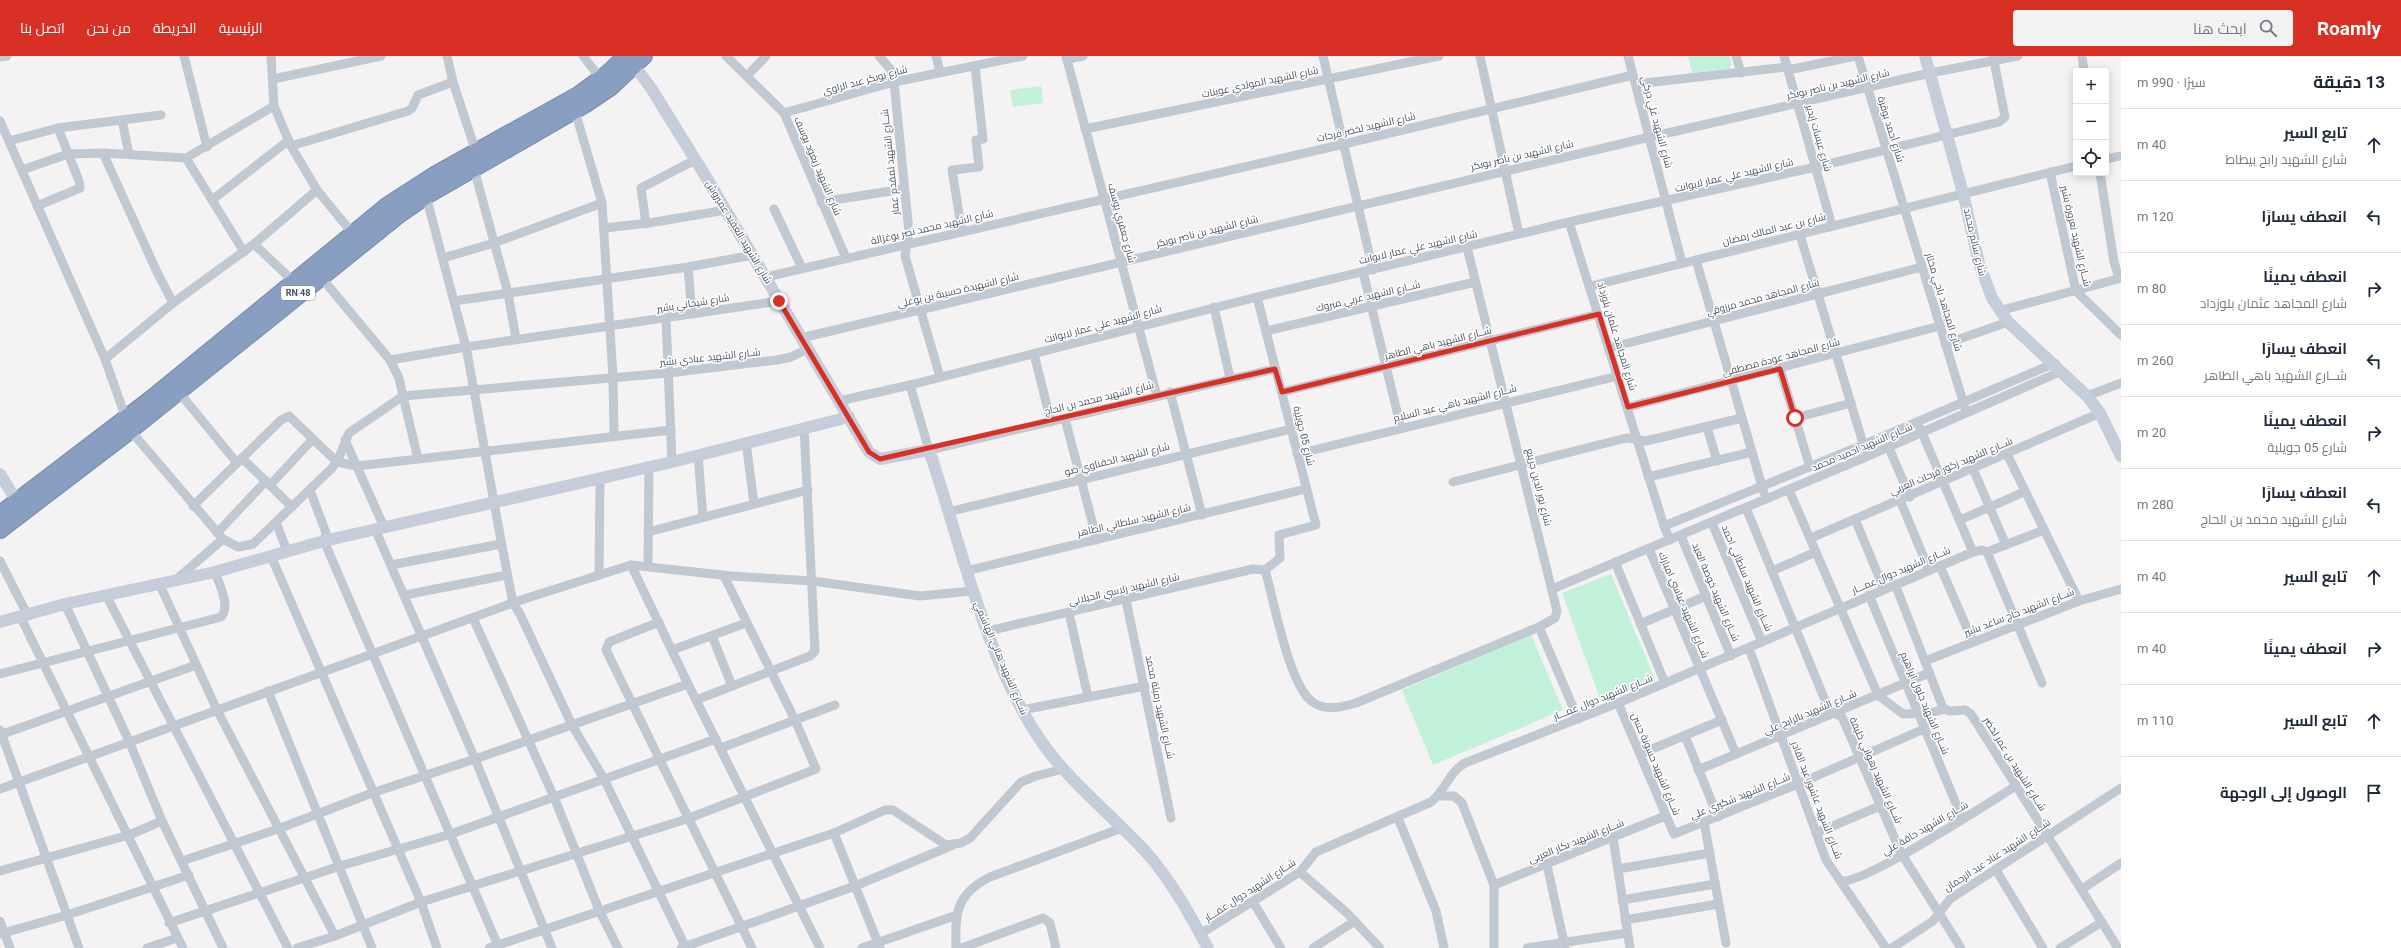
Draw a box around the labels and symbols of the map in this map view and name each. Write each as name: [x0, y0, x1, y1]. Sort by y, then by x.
street label: شارع بوبكر عبد الراوي: [821, 63, 909, 99]
street label: شارع الشهيد المولدي عوينات: [1201, 64, 1320, 102]
street label: شارع الشهيد بن ناصر بوبكر: [1785, 67, 1891, 102]
street label: شارع الشهيد علي دركي: [1637, 75, 1675, 170]
street label: شارع أحمد بوقرة: [1875, 95, 1907, 163]
street label: شارع عيسات إيدير: [1803, 102, 1834, 173]
street label: شــارع الشهيد لمقدم عمار: [879, 108, 903, 217]
street label: شارع الشهيد لخضر فرحات: [1315, 110, 1417, 145]
street label: شارع الشهيد زيغود يوسف: [791, 115, 844, 217]
street label: شارع الشهيد بن ناصر بوبكر: [1469, 138, 1575, 173]
street label: شارع الشهيد علي عمار لابوانت: [1674, 156, 1795, 196]
street label: شارع الشهيد العقيد عميروش: [703, 178, 774, 286]
street label: شارع جعفري يوسف: [1104, 182, 1138, 264]
street label: شــارع الشهيد نعرورة بشير: [2058, 183, 2093, 288]
street label: شارع سالم محمد: [1960, 207, 1988, 278]
street label: شارع الشهيد محمد نصر بوغزالة: [870, 208, 994, 247]
street label: شارع بن عبد المالك رمضان: [1721, 211, 1827, 248]
street label: شارع الشهيد بن ناصر بوبكر: [1154, 213, 1260, 250]
street label: شارع الشهيد علي عمار لابوانت: [1358, 228, 1479, 268]
street label: شارع المجاهد باجي مختار: [1922, 251, 1964, 353]
street label: شارع الشهيدة حسيبة بن بوعلي: [896, 271, 1020, 311]
street label: شارع المجاهد محمد مرزوقي: [1705, 277, 1821, 319]
street label: شــارع الشهيد غربي مبروك: [1315, 279, 1422, 315]
street label: شارع المجاهد عثمان بلوزداد: [1594, 280, 1639, 392]
road number: RN 48: [281, 286, 315, 300]
street label: شارع شيحاني بشير: [655, 292, 730, 316]
route end: [770, 292, 788, 310]
street label: شارع الشهيد علي عمار لابوانت: [1043, 303, 1164, 347]
street label: شــارع الشهيد باهي الطاهر: [1382, 324, 1493, 364]
street label: شارع المجاهد عودة مصطفى: [1721, 336, 1841, 379]
street label: شـارع الشهيد عبادي بشير: [658, 346, 761, 370]
street label: شارع الشهيد محمد بن الحاج: [1043, 379, 1155, 418]
street label: شــارع الشهيد باهي عبد السلام: [1392, 382, 1518, 426]
street label: شارع 05 جويلية: [1290, 405, 1317, 467]
route start: [1786, 409, 1804, 427]
street label: شــارع الشهيد احميد محمد: [1810, 421, 1915, 474]
street label: شــارع الشهيد زكور فرحات العربي: [1888, 435, 2015, 499]
street label: شارع الشهيد الحفناوي ضو: [1063, 441, 1171, 479]
street label: شارع نور الدين جريبع: [1523, 447, 1554, 527]
street label: شارع الشهيد سلطاني الطاهر: [1075, 502, 1192, 541]
street label: شــارع الشهيد سلطاني احمد: [1718, 523, 1774, 634]
street label: شــارع الشهيد خوصة العيد: [1689, 541, 1742, 643]
street label: شــارع الشهيد دوال عمـــار: [1849, 544, 1952, 597]
street label: شــارع الشهيد عباسي امبارك: [1655, 550, 1711, 660]
street label: شارع الشهيد زلاسي الجيلاني: [1067, 571, 1181, 609]
street label: شــارع الشهيد حاج ساعد بشير: [1961, 586, 2076, 639]
street label: شــارع الشهيد هاني الهاشمي: [970, 600, 1030, 717]
street label: شــارع الشهيد جلول ابراهيم: [1897, 650, 1952, 757]
street label: شــارع الشهيد رميثة محمد: [1143, 654, 1176, 760]
street label: شــارع الشهيد دوال عمـــار: [1551, 672, 1655, 723]
street label: شــارع الشهيد بالرابح علي: [1762, 687, 1859, 738]
street label: شــارع الشهيد حسونة حسن: [1629, 711, 1683, 817]
street label: شــارع الشهيد بن عمر لخضر: [1980, 714, 2048, 813]
street label: شــارع الشهيد زهواني خليفة: [1846, 715, 1904, 826]
street label: شــارع الشهيد عاشور عبد القادر: [1788, 739, 1845, 861]
street label: شــارع الشهيد شكيري علي: [1688, 771, 1792, 823]
street label: شــارع الشهيد حاقة علي: [1880, 799, 1971, 859]
street label: شــارع الشهيد بكار العربي: [1527, 817, 1626, 867]
street label: شــارع الشهيد عناد عبد الرحمان: [1942, 817, 2053, 894]
street label: شــارع الشهيد دوال عمـــار: [1202, 856, 1298, 925]

